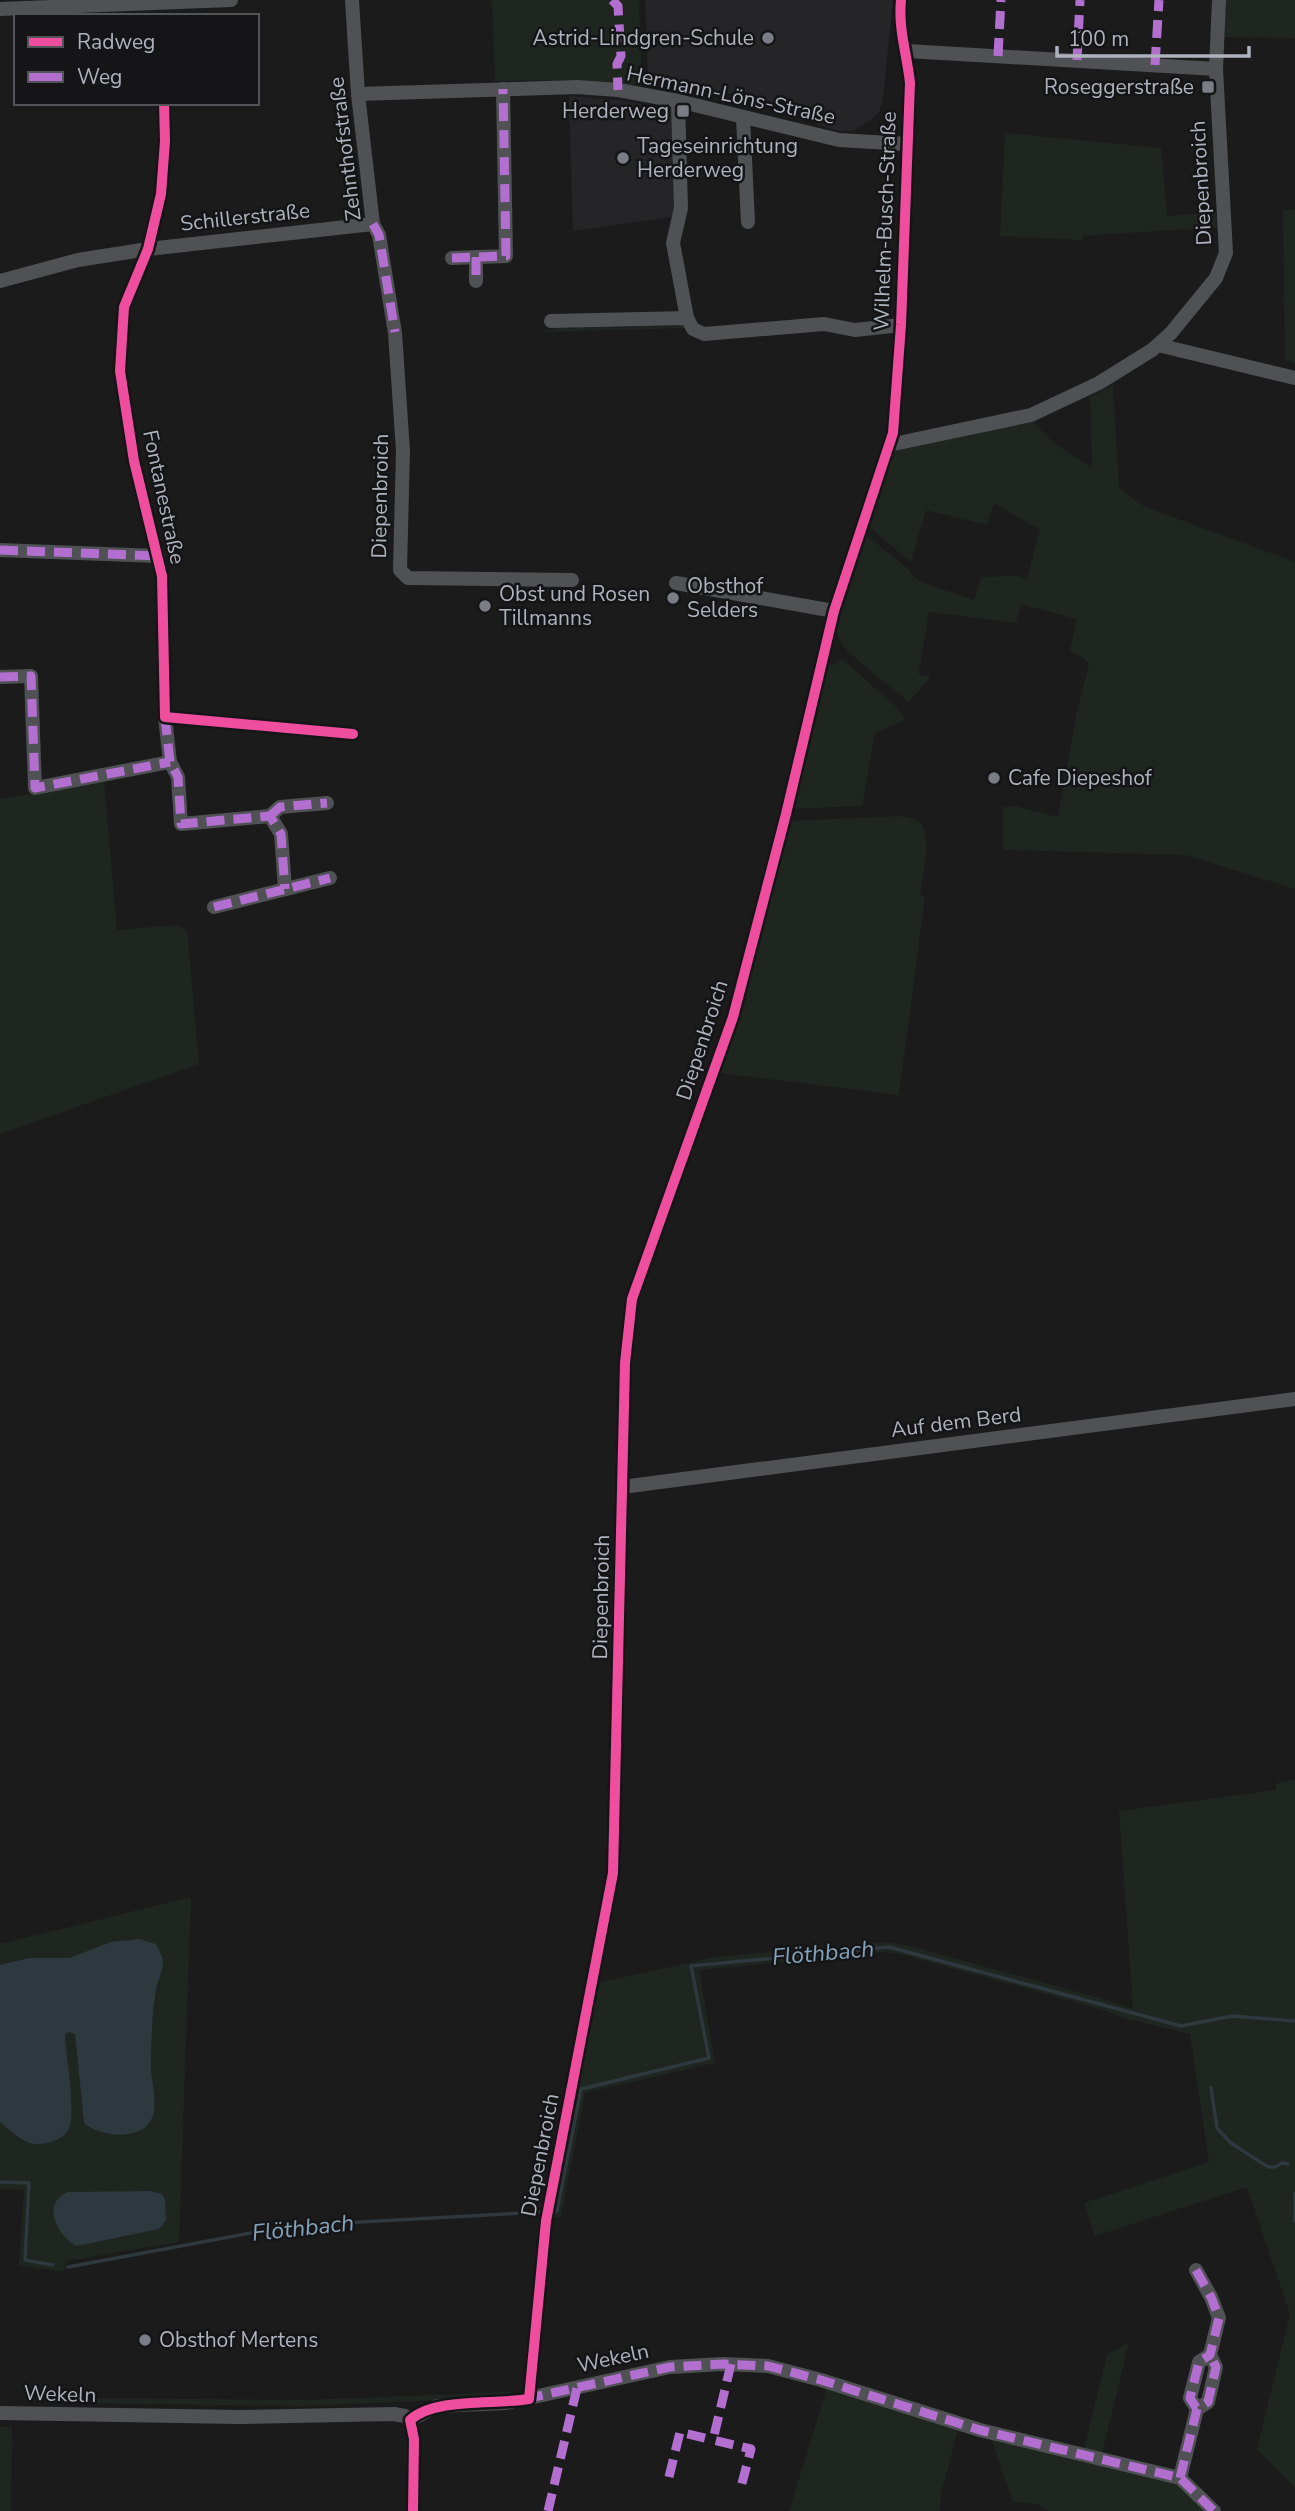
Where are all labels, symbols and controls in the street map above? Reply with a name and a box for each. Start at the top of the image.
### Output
legend [14,14,259,105]
scale bar [1057,14,1250,58]
place label: Astrid-Lindgren-Schule [533,24,754,52]
text: 100 m [1068,25,1129,53]
text: Radweg [77,28,155,56]
marker: Astrid-Lindgren-Schule [760,30,776,46]
street label: Hermann-Löns-Straße [624,59,838,131]
text: Weg [77,63,122,91]
place label: Roseggerstraße [1044,73,1194,101]
street label: Zehnthofstraße [322,75,368,223]
marker: Roseggerstraße [1200,79,1216,95]
place label: Herderweg [562,97,669,125]
marker: Herderweg [675,103,691,119]
street label: Wilhelm-Busch-Straße [867,111,903,331]
street label: Diepenbroich [1184,120,1218,246]
place label: Tageseinrichtung Herderweg [637,132,798,184]
marker: Tageseinrichtung Herderweg [615,150,631,166]
street label: Schillerstraße [179,196,311,238]
street label: Fontanestraße [136,427,192,567]
street label: Diepenbroich [365,433,395,559]
place label: Obsthof Selders [687,572,764,624]
place label: Obst und Rosen Tillmanns [499,580,650,632]
marker: Obsthof Selders [665,590,681,606]
marker: Obst und Rosen Tillmanns [477,598,493,614]
place label: Cafe Diepeshof [1008,764,1153,792]
marker: Cafe Diepeshof [986,770,1002,786]
street label: Diepenbroich [669,976,735,1104]
street label: Auf dem Berd [889,1400,1023,1444]
street label: Diepenbroich [586,1534,616,1660]
water label: Flöthbach [771,1933,875,1973]
street label: Diepenbroich [514,2091,566,2219]
water label: Flöthbach [250,2207,356,2249]
place label: Obsthof Mertens [159,2326,318,2354]
marker: Obsthof Mertens [137,2332,153,2348]
street label: Wekeln [575,2337,651,2379]
street label: Wekeln [23,2379,97,2409]

